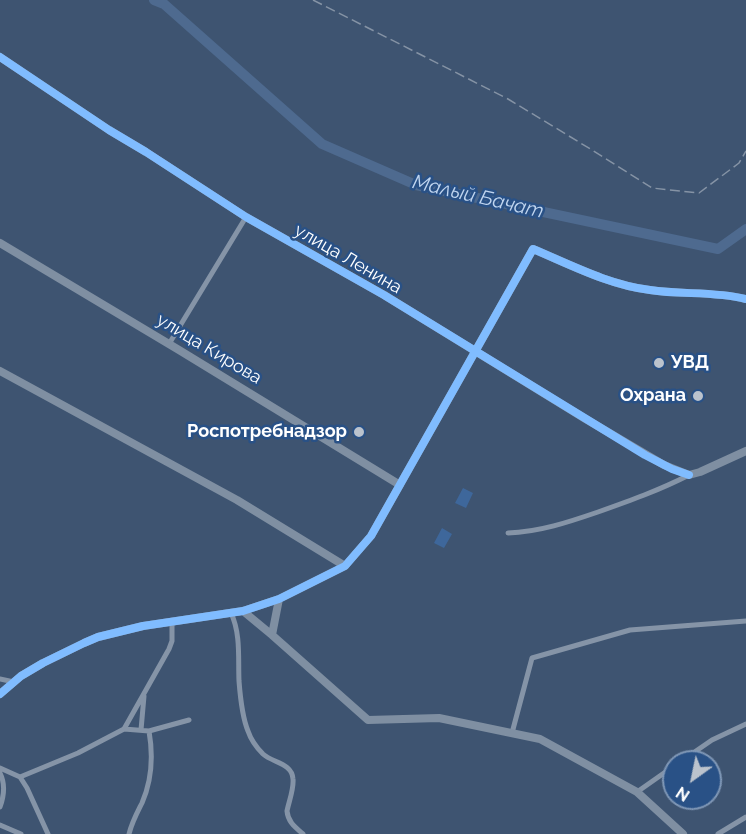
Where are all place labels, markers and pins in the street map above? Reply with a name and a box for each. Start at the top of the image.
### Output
place label: УВД [671,352,709,374]
marker: УВД [652,356,666,370]
place label: Охрана [620,385,686,407]
marker: Охрана [691,389,705,403]
place label: Роспотребнадзор [187,421,347,443]
marker: Роспотребнадзор [352,425,366,439]

